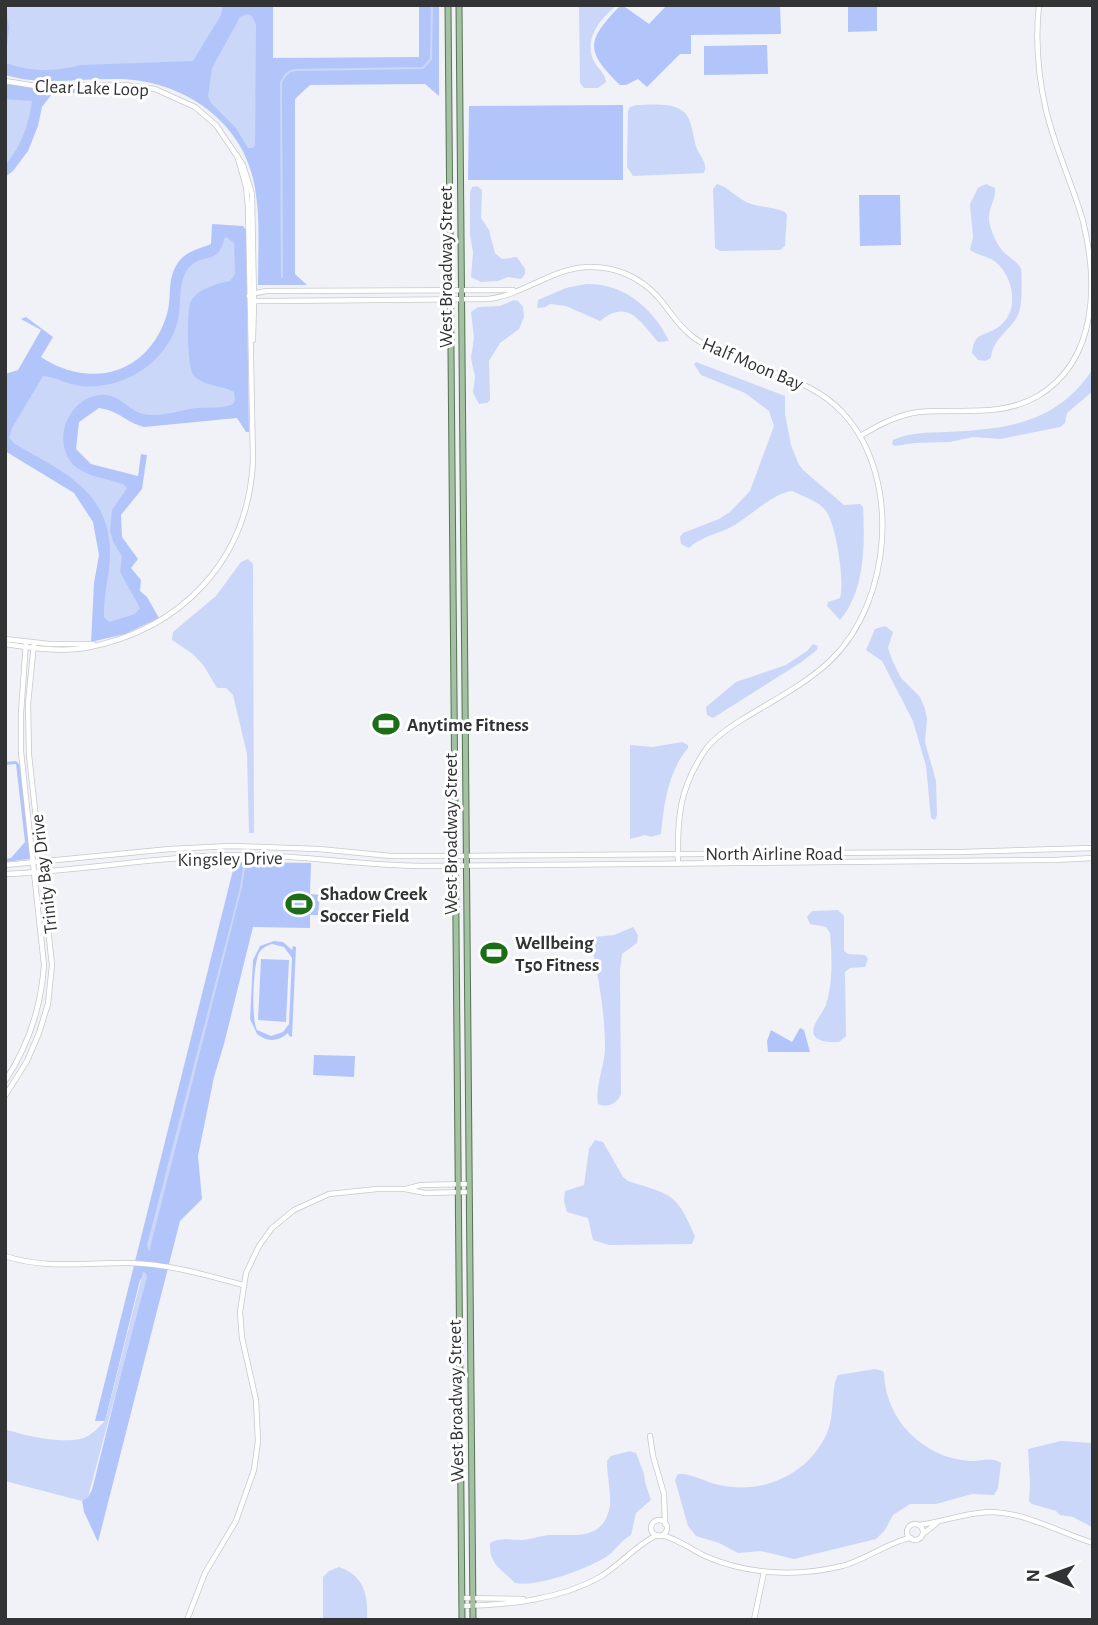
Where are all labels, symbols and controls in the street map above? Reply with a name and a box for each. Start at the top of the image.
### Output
street label: Clear Lake Loop [35,77,149,100]
street label: West Broadway Street [437,186,456,348]
street label: Half Moon Bay [699,335,806,394]
sports icon: Anytime Fitness [371,709,401,739]
place label: Anytime Fitness [407,716,529,735]
street label: West Broadway Street [442,753,461,915]
street label: Trinity Bay Drive [28,813,61,935]
street label: North Airline Road [705,845,843,864]
street label: Kingsley Drive [177,849,283,870]
place label: Shadow Creek Soccer Field [320,885,428,926]
sports icon: Shadow Creek Soccer Field [284,889,314,919]
place label: Wellbeing T50 Fitness [515,934,599,975]
sports icon: Wellbeing T50 Fitness [479,938,509,968]
street label: West Broadway Street [446,1320,467,1482]
north arrow [1014,1541,1084,1611]
text: N [1024,1569,1043,1583]

